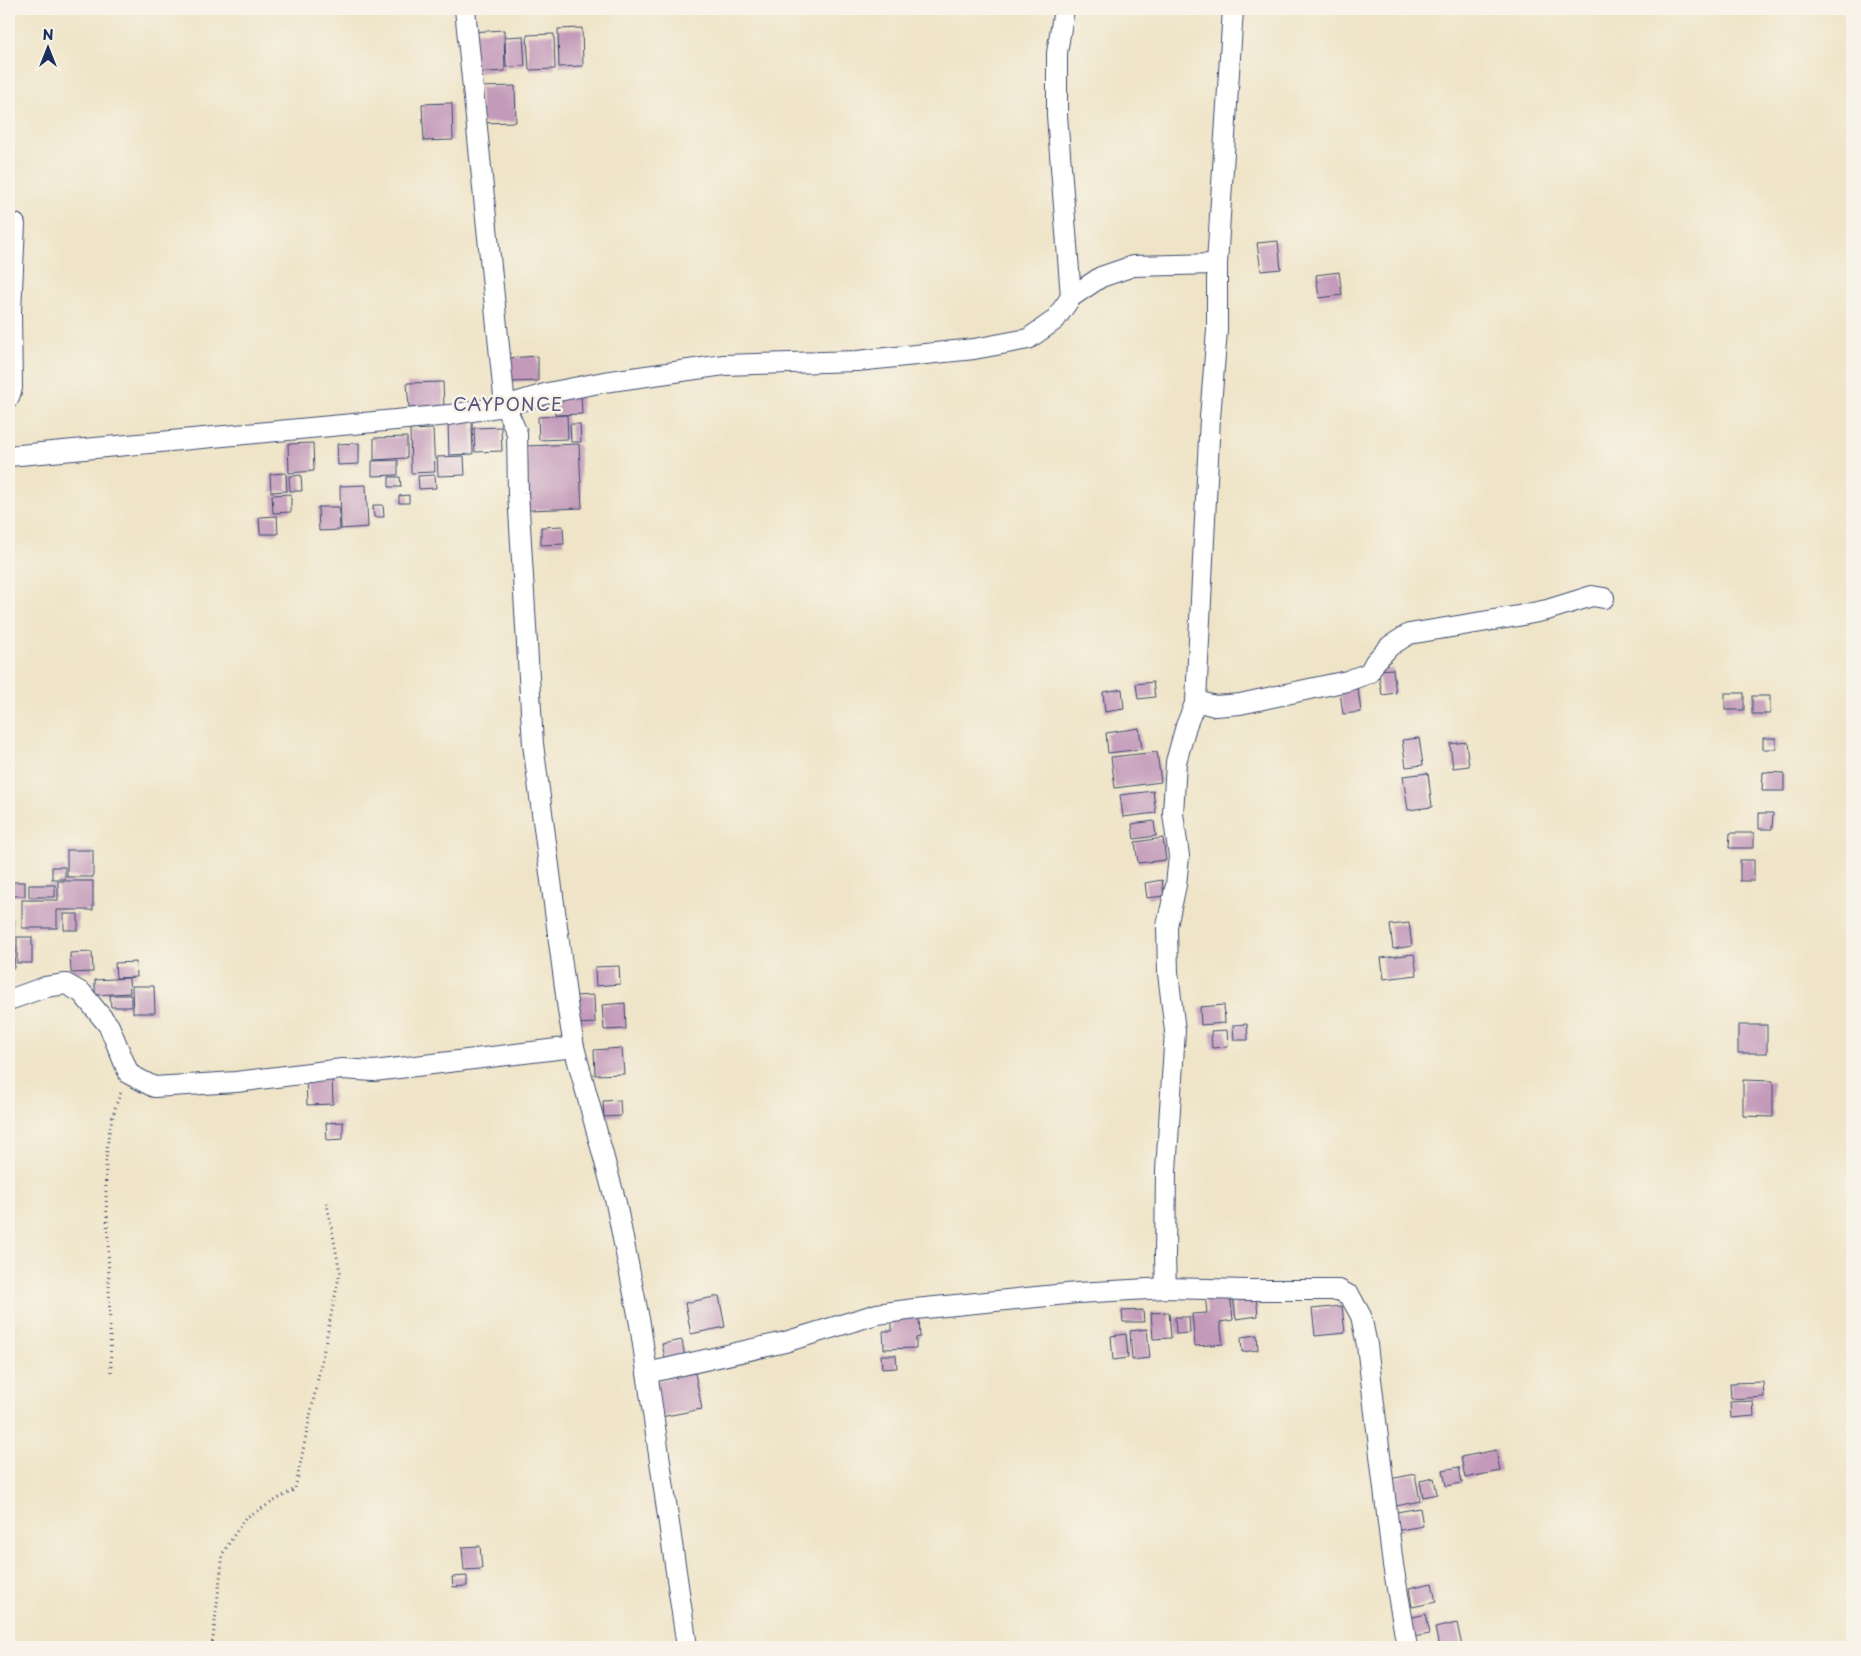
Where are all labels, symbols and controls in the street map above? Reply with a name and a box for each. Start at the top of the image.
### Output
north arrow [22,22,72,72]
text: N [42,24,54,45]
district label: CAYPONCE [453,390,563,417]

